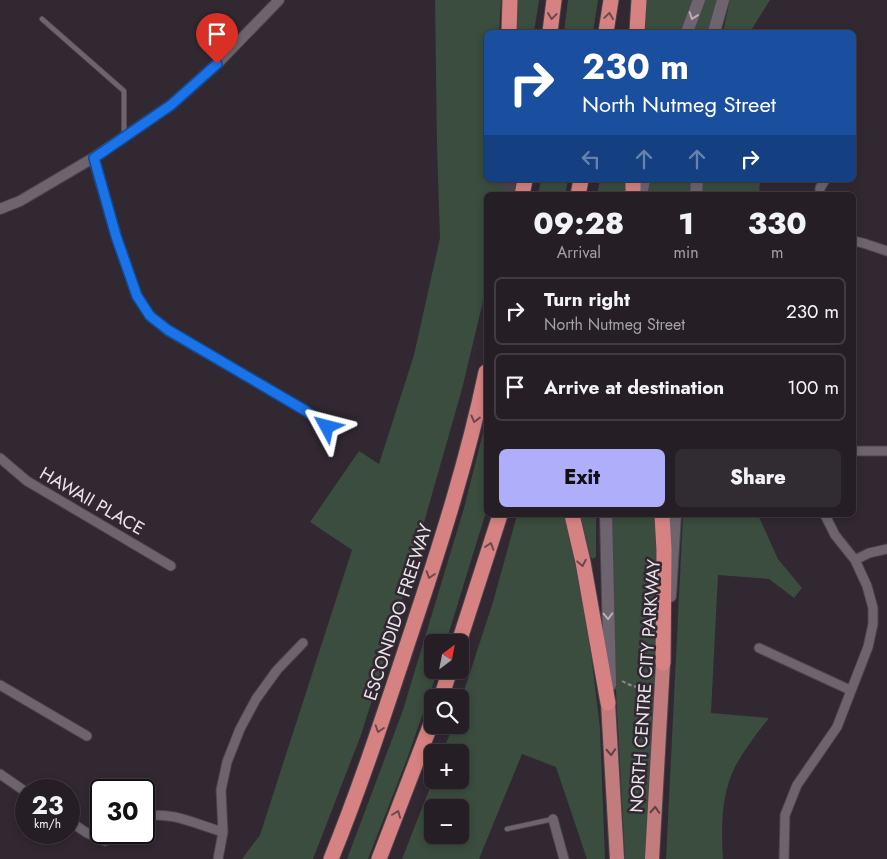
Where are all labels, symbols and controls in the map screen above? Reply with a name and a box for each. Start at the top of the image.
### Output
one-way arrow [689,11,699,20]
one-way arrow [603,12,614,20]
pin [196,13,238,64]
one-way arrow [547,13,558,21]
icon: arrive [203,20,231,48]
text: 230 m [582,42,689,92]
icon: right [499,50,564,115]
text: North Nutmeg Street [582,88,776,120]
icon: left [577,145,605,173]
icon: ahead [630,145,658,173]
icon: ahead [683,145,711,173]
icon: right [736,145,764,173]
text: 09:28 [533,202,624,245]
text: 1 [678,202,694,245]
text: 330 [748,202,807,245]
text: Arrival [557,241,601,264]
text: min [674,241,699,264]
text: m [771,241,784,264]
text: Turn right [544,286,630,313]
icon: right [501,297,529,325]
text: 230 m [786,298,839,325]
text: North Nutmeg Street [544,313,685,336]
icon: arrive [501,373,529,401]
text: Arrive at destination [544,374,724,401]
text: 100 m [787,374,839,401]
position arrow [300,400,352,452]
one-way arrow [470,414,481,423]
button: Exit [499,449,665,507]
button: Share [675,449,841,507]
street label: HAWAII PLACE [35,460,149,542]
street label: ESCONDIDO FREEWAY [357,519,439,704]
one-way arrow [485,542,495,551]
one-way arrow [577,558,587,567]
street label: NORTH CENTRE CITY PARKWAY [623,558,667,814]
one-way arrow [426,570,436,579]
one-way arrow [603,612,613,620]
north arrow [424,634,469,679]
map controls [424,634,469,844]
button: search [424,689,469,734]
one-way arrow [375,725,385,733]
button: + [424,744,469,789]
one-way arrow [605,748,616,756]
speed limit sign: 30 [90,779,155,844]
text: 23 [32,787,63,823]
button: − [424,799,469,844]
one-way arrow [650,806,660,814]
one-way arrow [391,810,401,819]
text: km/h [34,815,61,833]

